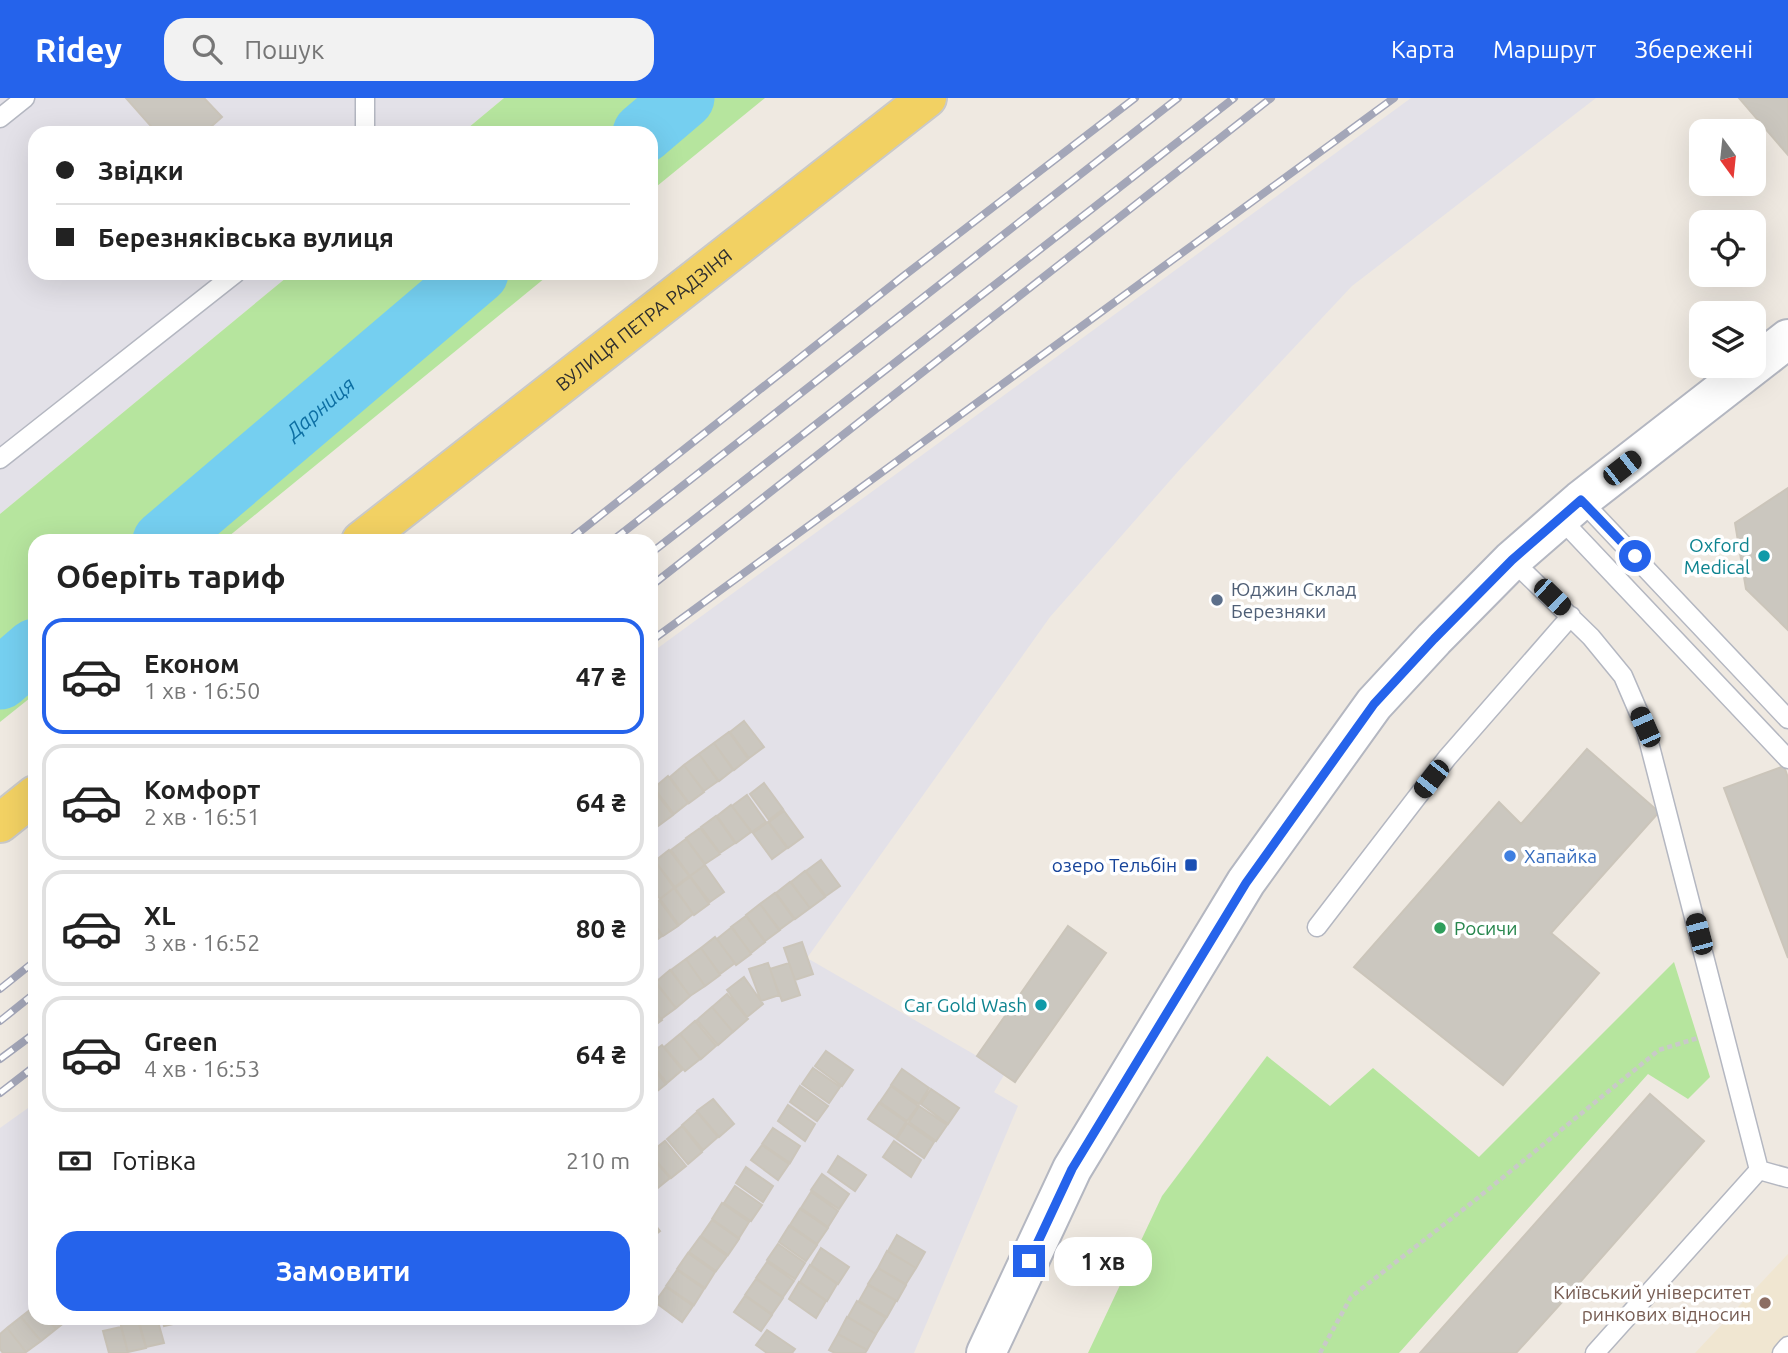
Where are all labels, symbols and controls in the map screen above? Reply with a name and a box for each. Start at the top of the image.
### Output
search box [164,18,654,81]
icon: search [188,30,226,68]
text: Ridey [35,31,122,68]
text: Пошук [244,35,324,64]
text: Карта [1391,36,1455,63]
text: Маршрут [1493,36,1596,63]
text: Збережені [1634,36,1753,63]
north arrow [1689,119,1766,196]
map controls [1689,119,1766,378]
text: Звідки [98,156,184,185]
button: locate [1689,210,1766,287]
text: Березняківська вулиця [98,223,394,252]
street label: ВУЛИЦЯ ПЕТРА РАДЗІНЯ [551,244,736,395]
button: layers [1689,301,1766,378]
water label: Дарниця [279,372,359,445]
car [1599,447,1646,489]
place label: Oxford Medical [1684,534,1750,578]
route start [1619,540,1651,572]
marker: Oxford Medical [1756,548,1772,564]
text: Оберіть тариф [56,558,286,594]
car [1530,575,1575,619]
place label: Юджин Склад Березняки [1231,578,1356,622]
marker: Юджин Склад Березняки [1209,592,1225,608]
icon: car [60,645,123,708]
text: Економ [144,649,240,678]
text: 47 ₴ [576,662,626,691]
text: 1 хв · 16:50 [144,678,260,703]
car [1627,704,1664,750]
car [1410,756,1453,802]
icon: car [60,771,123,834]
text: Комфорт [144,775,260,804]
text: 64 ₴ [576,788,626,817]
text: 2 хв · 16:51 [144,804,260,829]
place label: Хапайка [1524,845,1597,867]
marker: Хапайка [1502,848,1518,864]
place label: озеро Тельбін [1052,854,1177,876]
marker: озеро Тельбін [1183,857,1199,873]
icon: car [60,897,123,960]
text: XL [144,901,175,930]
car [1684,911,1715,957]
text: 80 ₴ [576,914,626,943]
place label: Росичи [1454,917,1518,939]
marker: Росичи [1432,920,1448,936]
text: 3 хв · 16:52 [144,930,260,955]
place label: Car Gold Wash [904,994,1027,1016]
marker: Car Gold Wash [1033,997,1049,1013]
icon: car [60,1023,123,1086]
text: Green [144,1027,218,1056]
text: 64 ₴ [576,1040,626,1069]
text: 4 хв · 16:53 [144,1056,260,1081]
icon: cash [56,1142,94,1180]
text: Готівка [112,1146,196,1175]
text: 210 m [566,1148,630,1173]
button: Замовити [56,1231,630,1311]
callout: 1 хв [1054,1236,1152,1286]
route end [1013,1245,1045,1277]
text: 1 хв [1081,1249,1125,1274]
place label: Київський університет ринкових відносин [1553,1281,1752,1325]
marker: Київський університет ринкових відносин [1757,1295,1773,1311]

